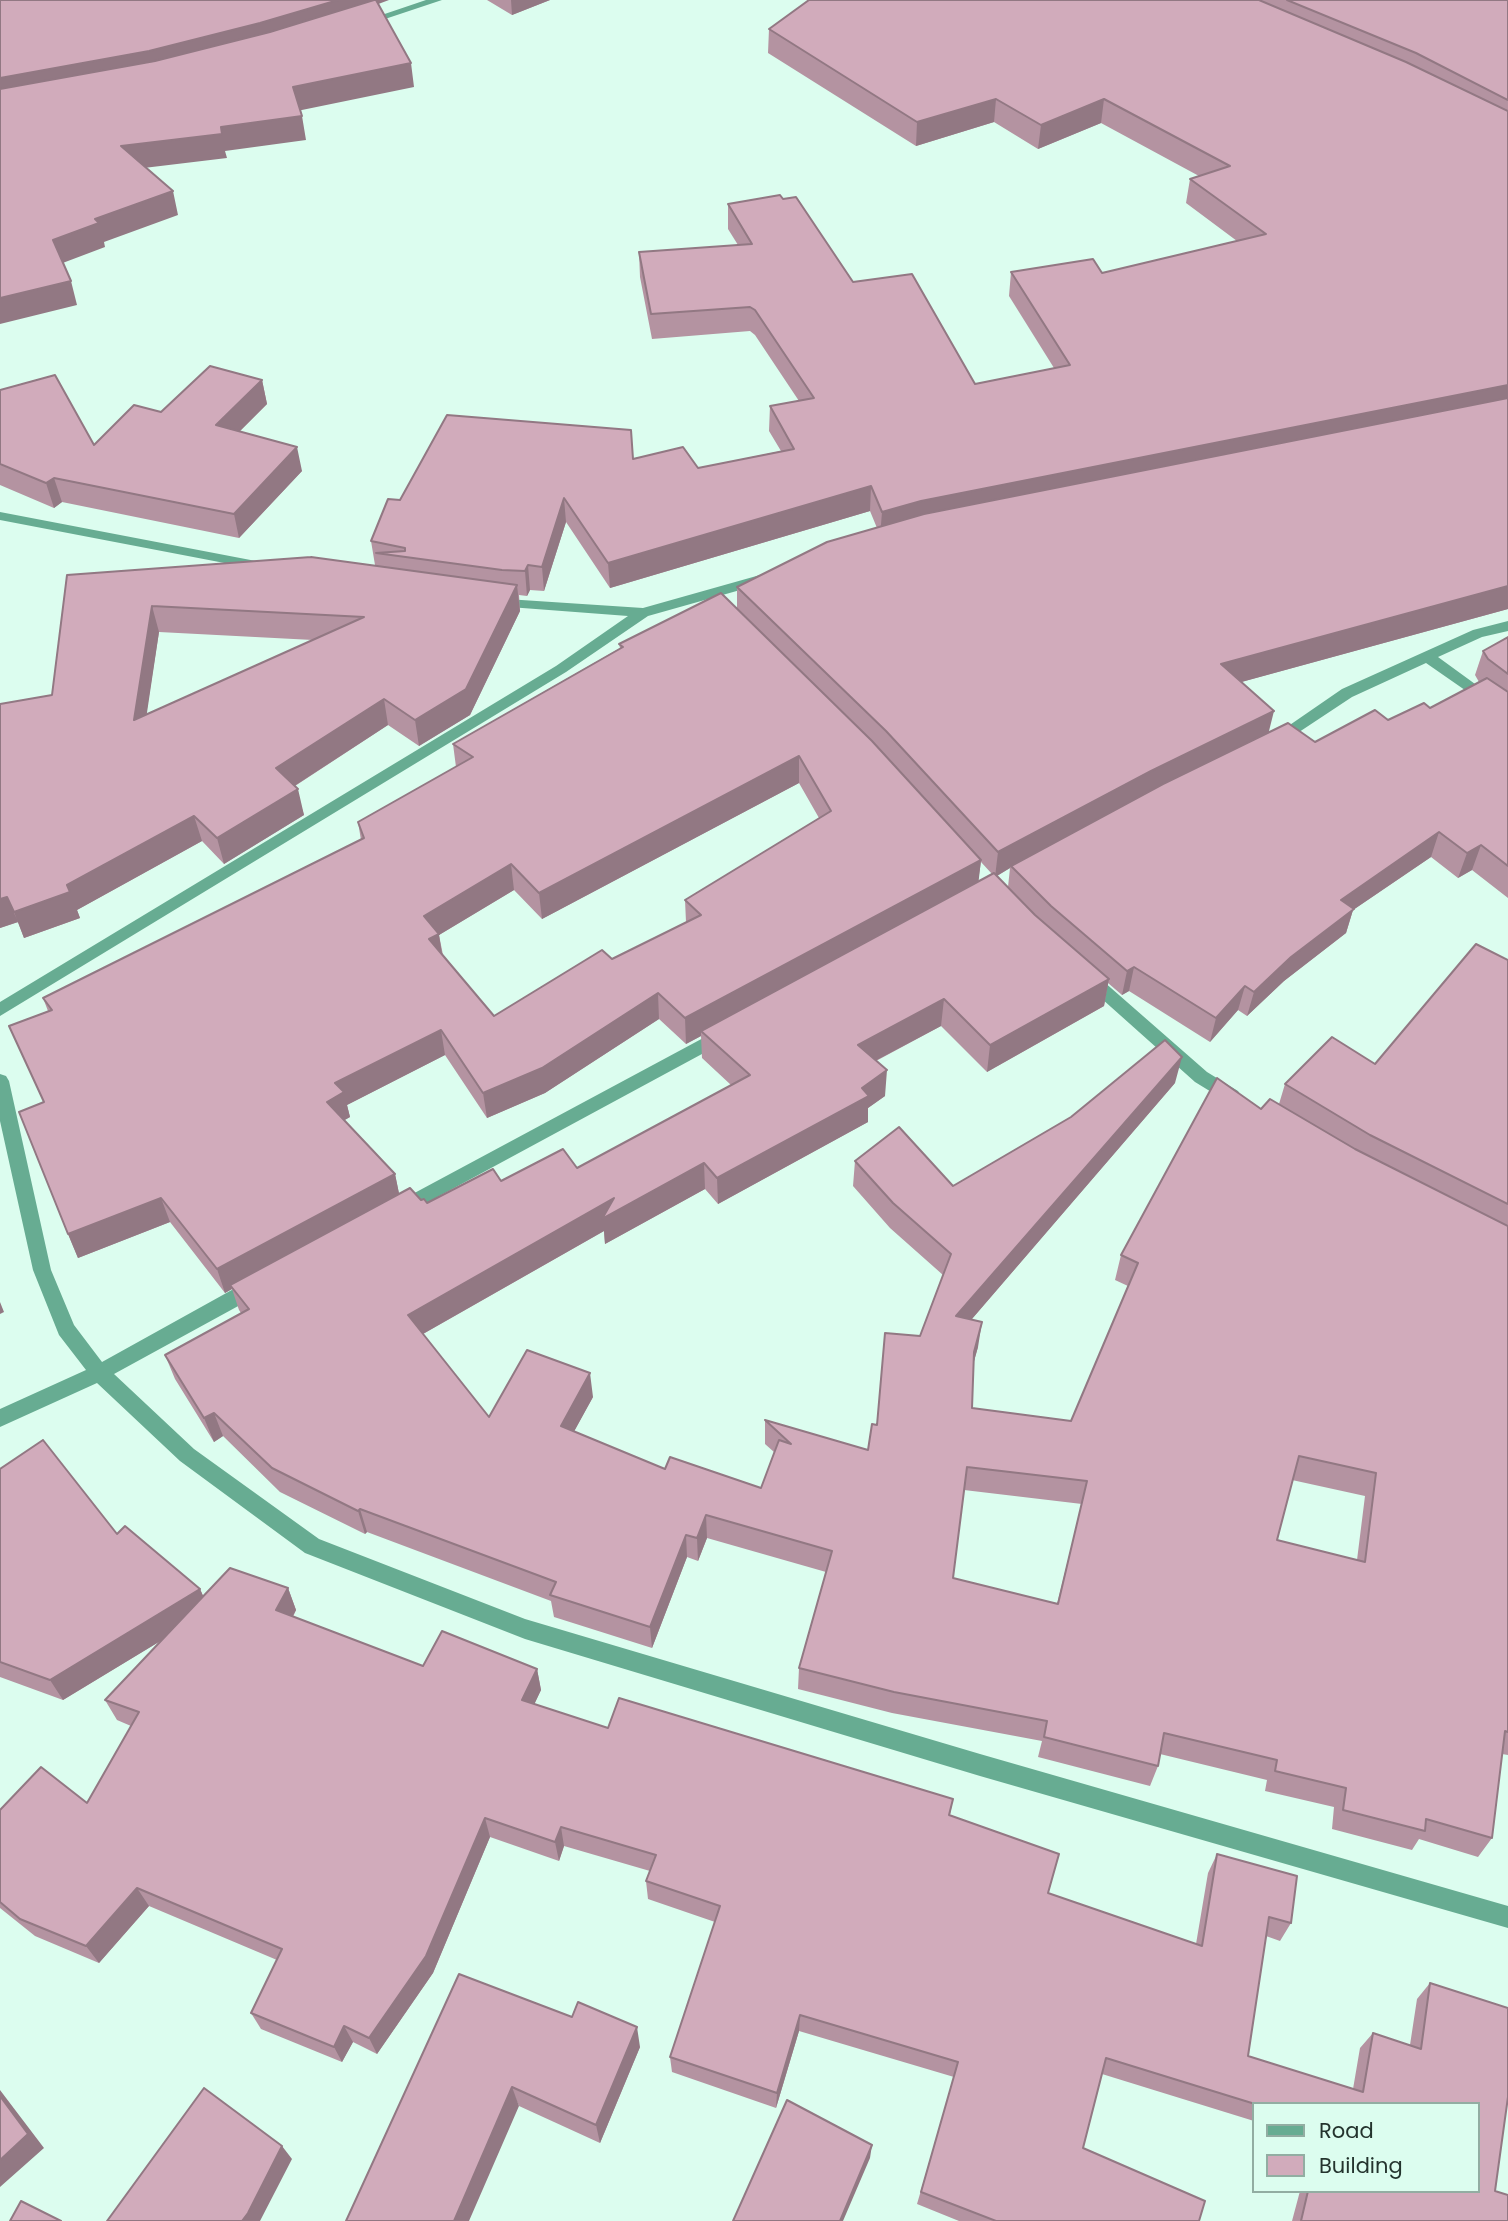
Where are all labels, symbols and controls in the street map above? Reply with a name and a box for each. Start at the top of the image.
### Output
legend [1252,2102,1480,2193]
text: Road [1319,2116,1374,2145]
text: Building [1319,2151,1403,2180]

